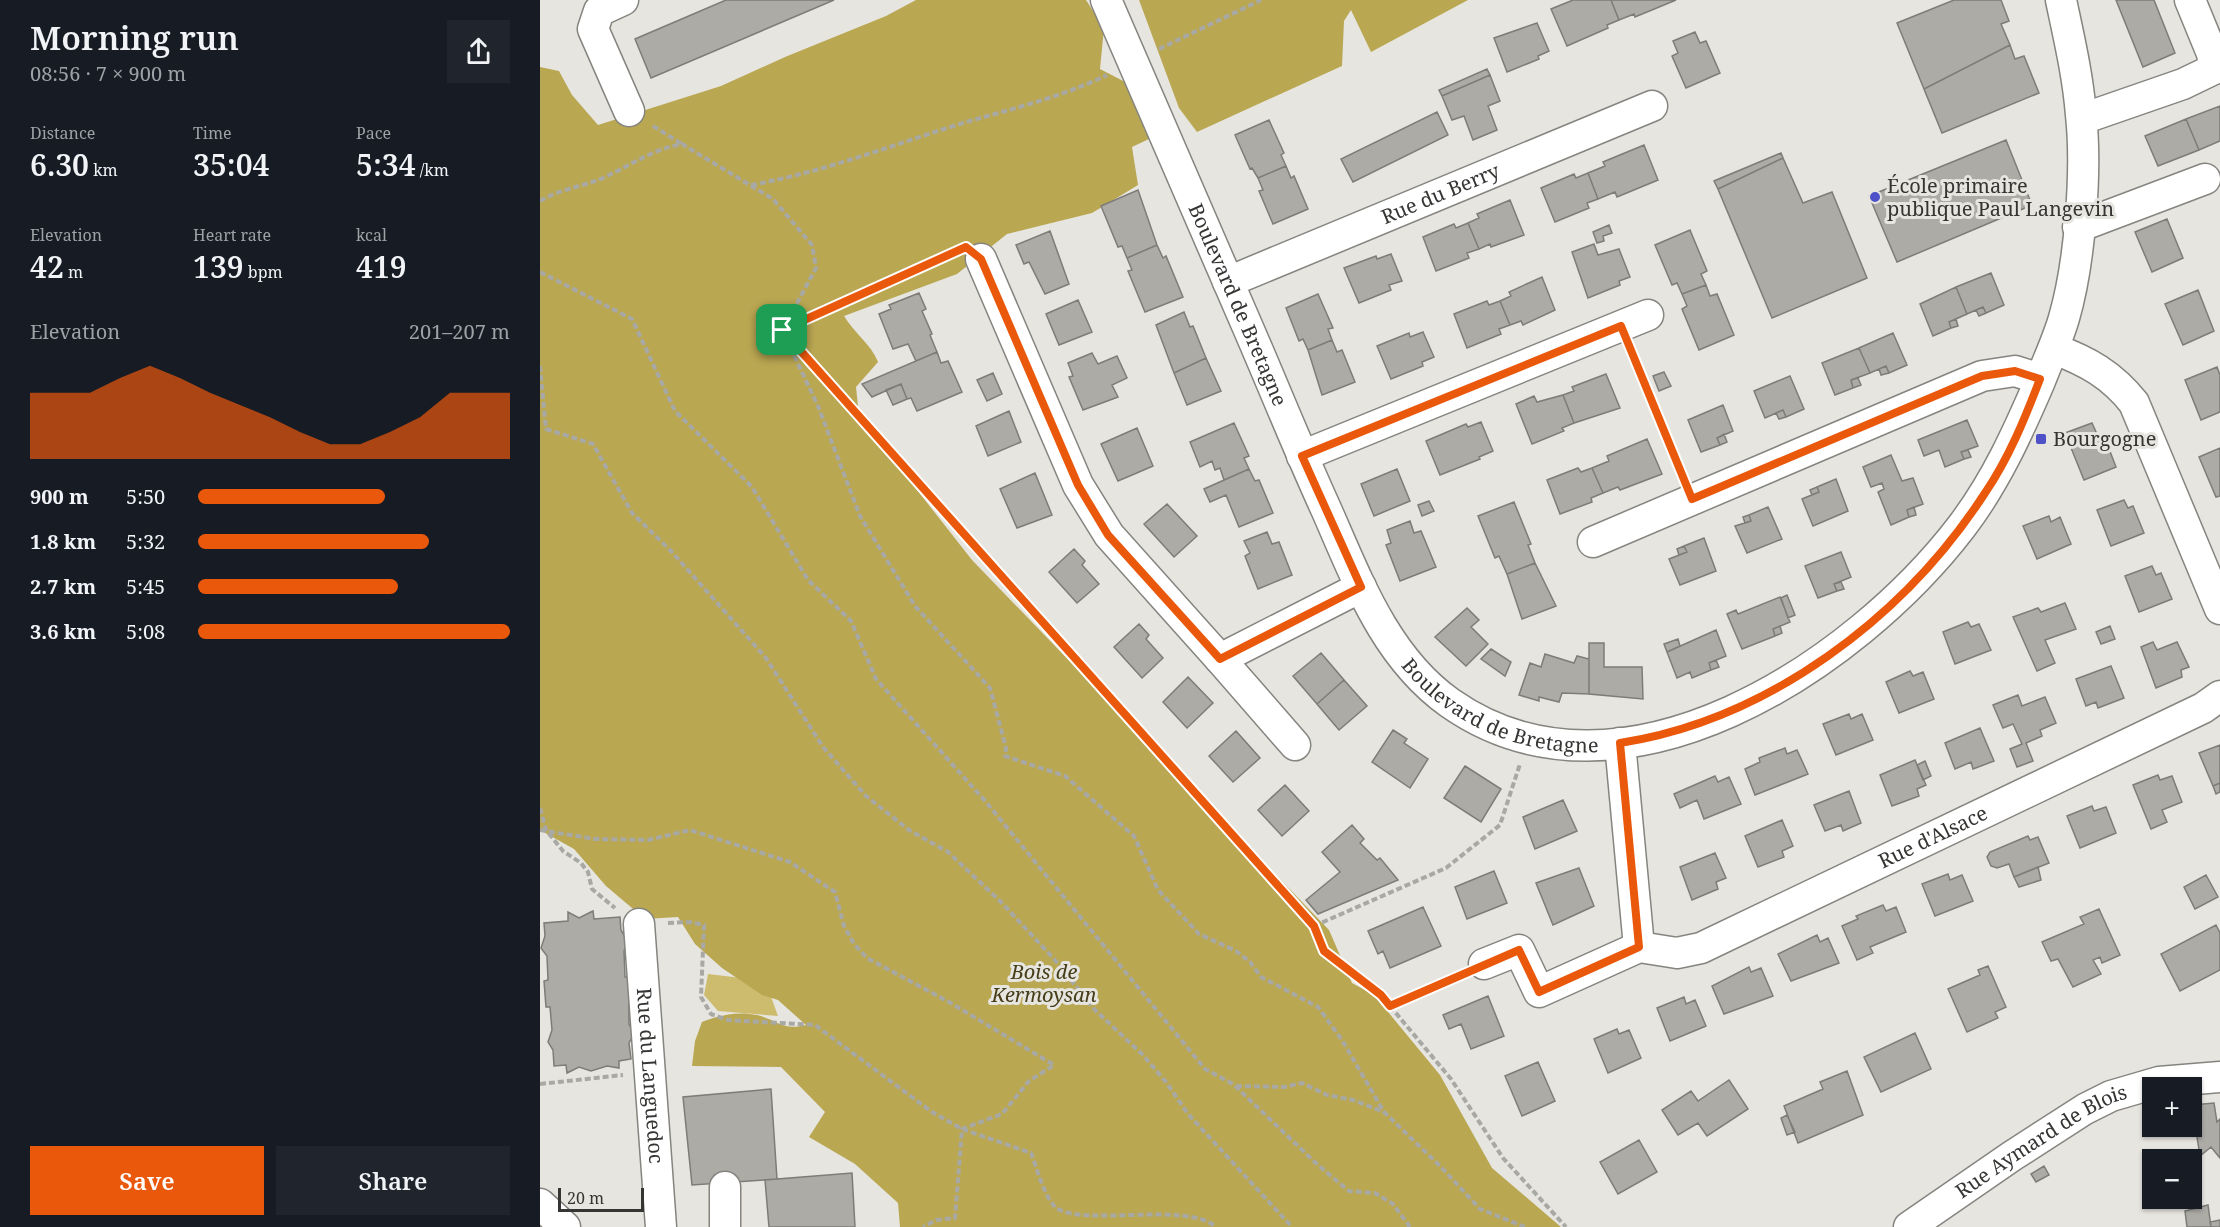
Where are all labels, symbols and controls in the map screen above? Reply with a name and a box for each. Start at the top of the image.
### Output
text: Morning run [30,15,239,60]
button: share [447,20,510,83]
text: 08:56 · 7 × 900 m [30,60,186,87]
text: Distance [30,122,95,144]
text: Time [193,122,232,144]
text: Pace [356,122,391,144]
text: 6.30 [30,144,89,185]
text: 35:04 [193,144,269,185]
text: 5:34 [356,144,416,185]
street label: Rue du Berry [1377,157,1504,230]
text: km [89,159,118,181]
text: /km [416,159,449,181]
place label: École primaire publique Paul Langevin [1887,172,2114,222]
marker: École primaire publique Paul Langevin [1868,190,1882,204]
street label: Boulevard de Bretagne [1182,199,1294,410]
text: Elevation [30,224,102,246]
text: Heart rate [193,224,271,246]
text: kcal [356,224,387,246]
text: 42 [30,246,64,287]
text: 139 [193,246,244,287]
text: 419 [356,246,407,287]
text: m [64,261,83,283]
text: bpm [244,261,283,283]
pin [756,304,807,355]
icon: arrive [765,313,798,346]
text: Elevation [30,318,120,345]
text: 201–207 m [409,318,510,345]
place label: Bourgogne [2053,425,2156,452]
marker: Bourgogne [2034,432,2048,446]
text: 900 m [30,483,89,510]
text: 5:50 [126,483,165,510]
text: 1.8 km [30,528,96,555]
text: 5:32 [126,528,165,555]
text: 2.7 km [30,573,96,600]
text: 5:45 [126,573,165,600]
text: 3.6 km [30,618,96,645]
text: 5:08 [126,618,165,645]
street label: Boulevard de Bretagne [1396,652,1599,759]
street label: Rue d'Alsace [1874,799,1992,874]
park label: Bois de Kermoysan [990,958,1097,1008]
street label: Rue du Languedoc [631,987,670,1165]
map controls [2142,1077,2202,1209]
button: + [2142,1077,2202,1137]
street label: Rue Aymard de Blois [1950,1078,2130,1204]
button: Save [30,1146,264,1215]
button: Share [276,1146,510,1215]
button: − [2142,1149,2202,1209]
scale bar [558,1185,644,1212]
text: 20 m [567,1187,604,1209]

